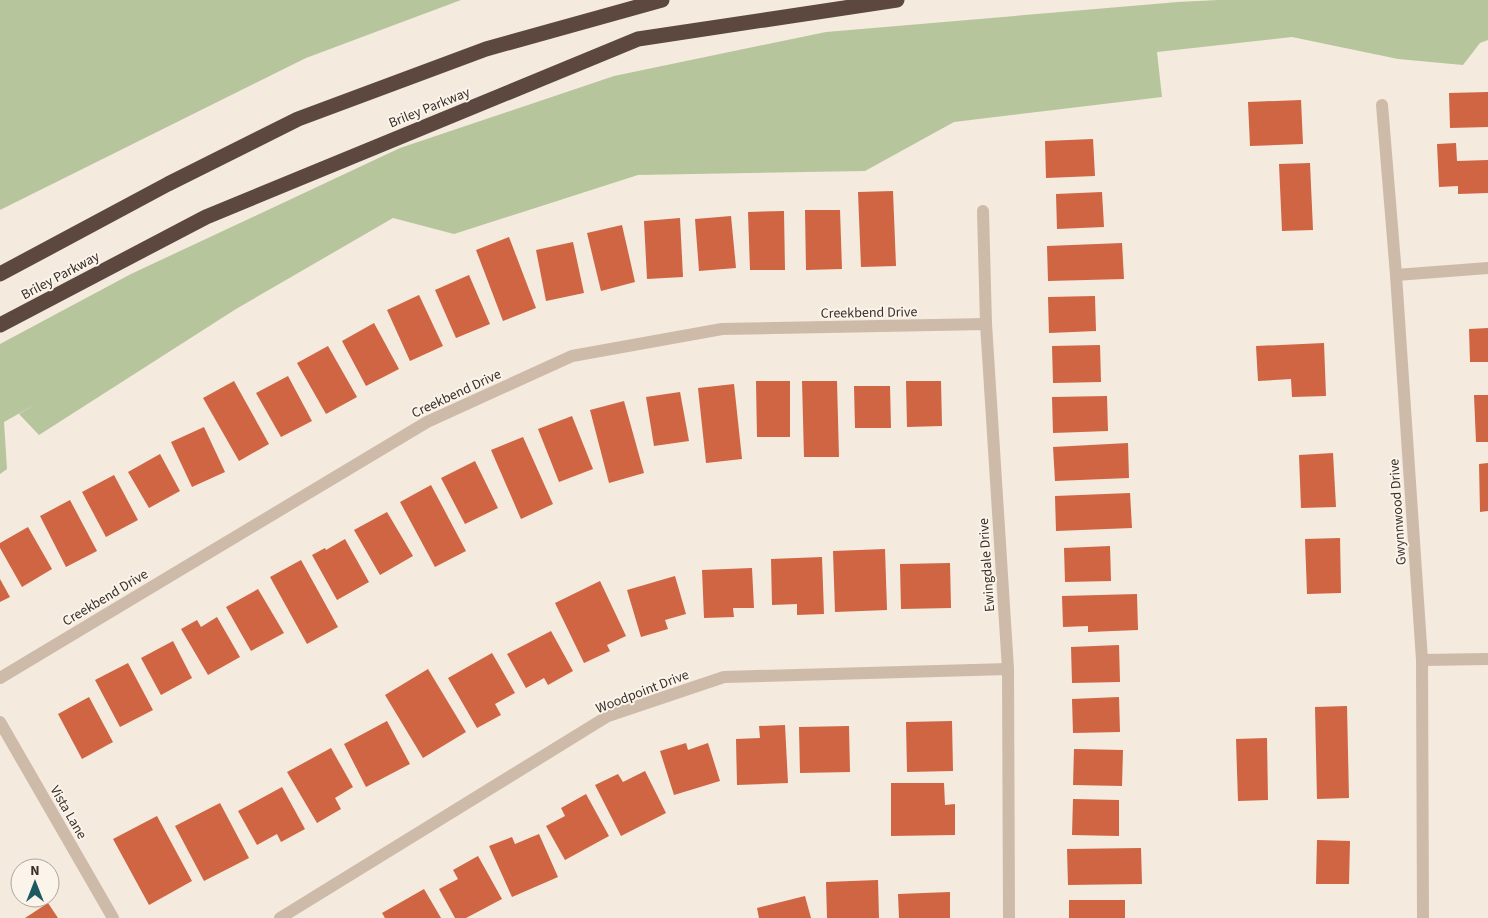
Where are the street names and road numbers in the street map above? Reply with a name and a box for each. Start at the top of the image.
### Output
street label: Briley Parkway [386,82,473,133]
street label: Briley Parkway [18,247,104,305]
street label: Creekbend Drive [820,302,918,324]
street label: Creekbend Drive [408,364,505,423]
street label: Gwynnwood Drive [1384,458,1412,566]
street label: Ewingdale Drive [974,517,1000,612]
street label: Creekbend Drive [59,564,152,631]
street label: Woodpoint Drive [593,665,692,719]
street label: Vista Lane [45,782,92,843]

